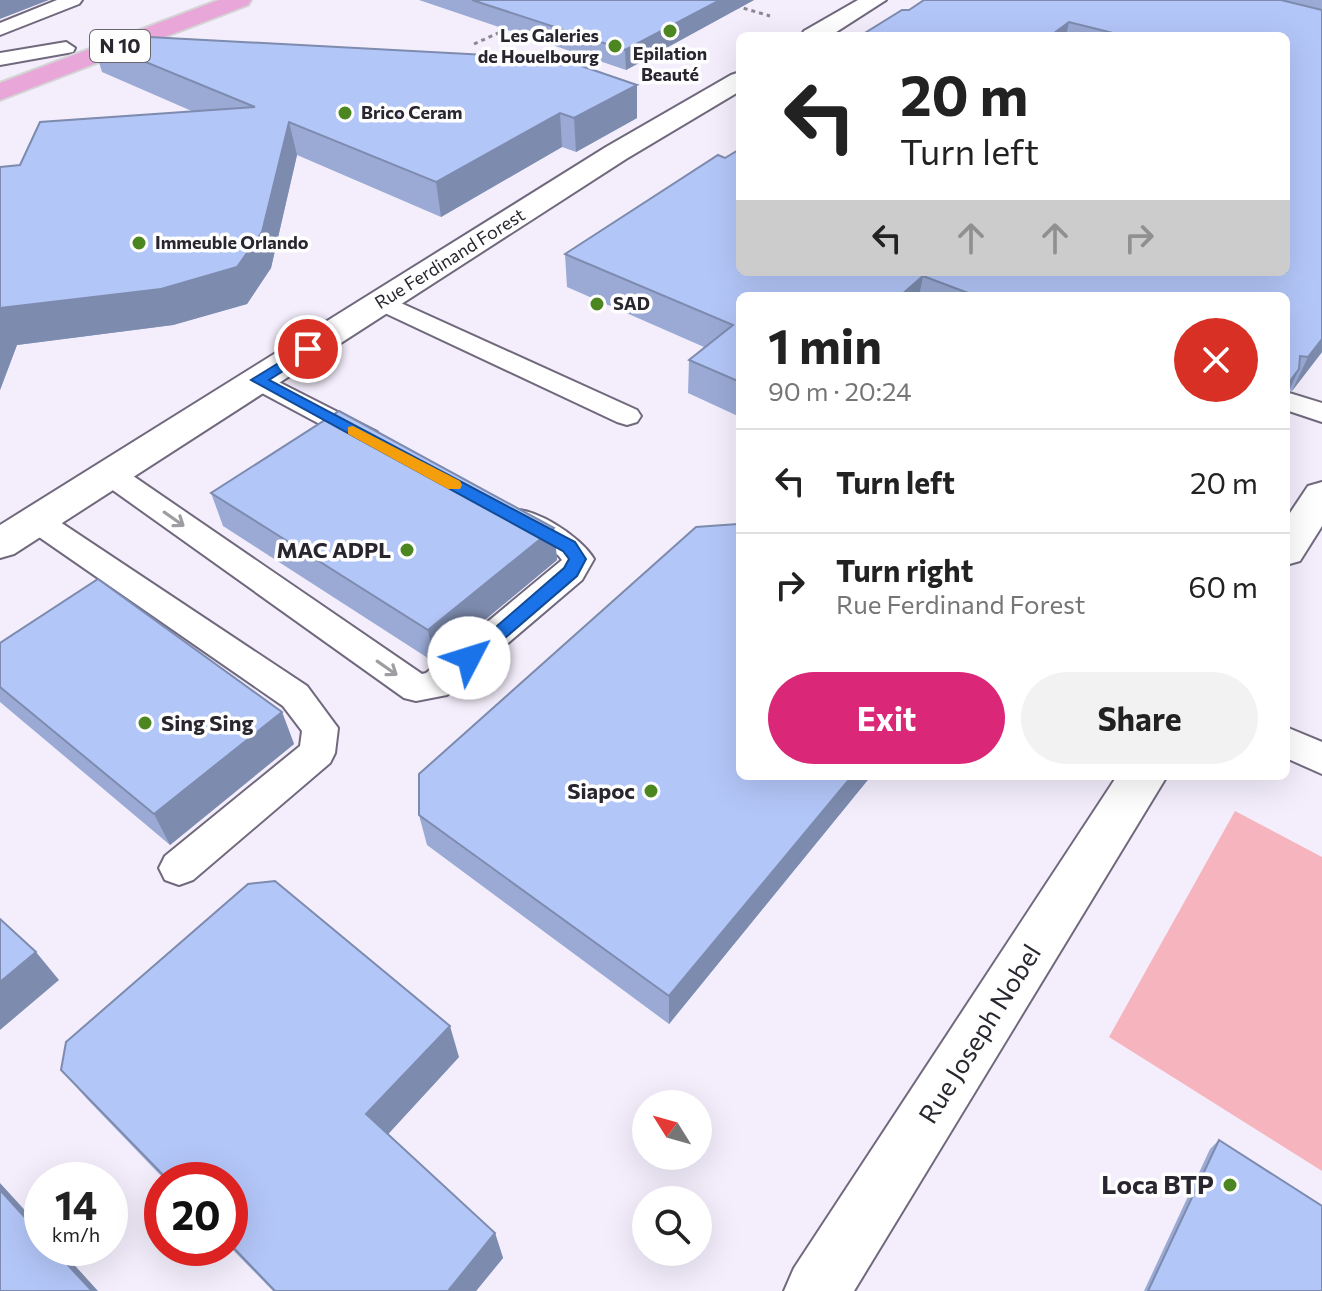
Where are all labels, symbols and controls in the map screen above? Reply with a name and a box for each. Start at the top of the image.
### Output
marker: Epilation Beauté [661,22,679,40]
place label: Les Galeries de Houelbourg [478,24,599,67]
road number: N 10 [90,30,150,62]
marker: Les Galeries de Houelbourg [606,37,624,55]
place label: Epilation Beauté [633,42,707,85]
text: 20 m [900,59,1028,128]
icon: left [768,64,872,168]
place label: Brico Ceram [361,101,463,123]
marker: Brico Ceram [336,104,354,122]
text: Turn left [900,128,1039,172]
street label: Rue Ferdinand Forest [370,203,529,313]
icon: left [865,216,909,260]
icon: ahead [949,216,993,260]
icon: ahead [1033,216,1077,260]
icon: right [1117,216,1161,260]
place label: Immeuble Orlando [155,231,309,253]
marker: Immeuble Orlando [130,234,148,252]
place label: SAD [613,292,650,314]
marker: SAD [588,295,606,313]
pin [274,315,342,383]
text: 1 min [768,315,882,374]
button: close [1174,318,1258,402]
icon: arrive [286,327,330,371]
text: 90 m · 20:24 [768,375,912,406]
icon: left [768,459,812,503]
text: Turn left [836,463,955,500]
text: 20 m [1190,463,1258,500]
one-way arrow [163,510,184,527]
place label: MAC ADPL [276,536,391,563]
marker: MAC ADPL [398,541,416,559]
text: Turn right [836,551,973,588]
icon: right [768,563,812,607]
text: 60 m [1188,567,1258,604]
text: Rue Ferdinand Forest [836,588,1086,619]
position arrow [427,616,511,700]
one-way arrow [376,659,397,676]
button: Exit [768,672,1005,764]
button: Share [1021,672,1258,764]
place label: Sing Sing [161,709,254,736]
marker: Sing Sing [136,714,154,732]
place label: Siapoc [567,777,635,804]
marker: Siapoc [642,782,660,800]
street label: Rue Joseph Nobel [911,938,1046,1128]
north arrow [632,1090,712,1170]
map controls [632,1090,712,1266]
speed limit sign: 20 [144,1162,248,1266]
place label: Loca BTP [1101,1168,1214,1199]
marker: Loca BTP [1221,1176,1239,1194]
text: 14 [55,1179,97,1228]
button: search [632,1186,712,1266]
text: km/h [52,1222,100,1246]

